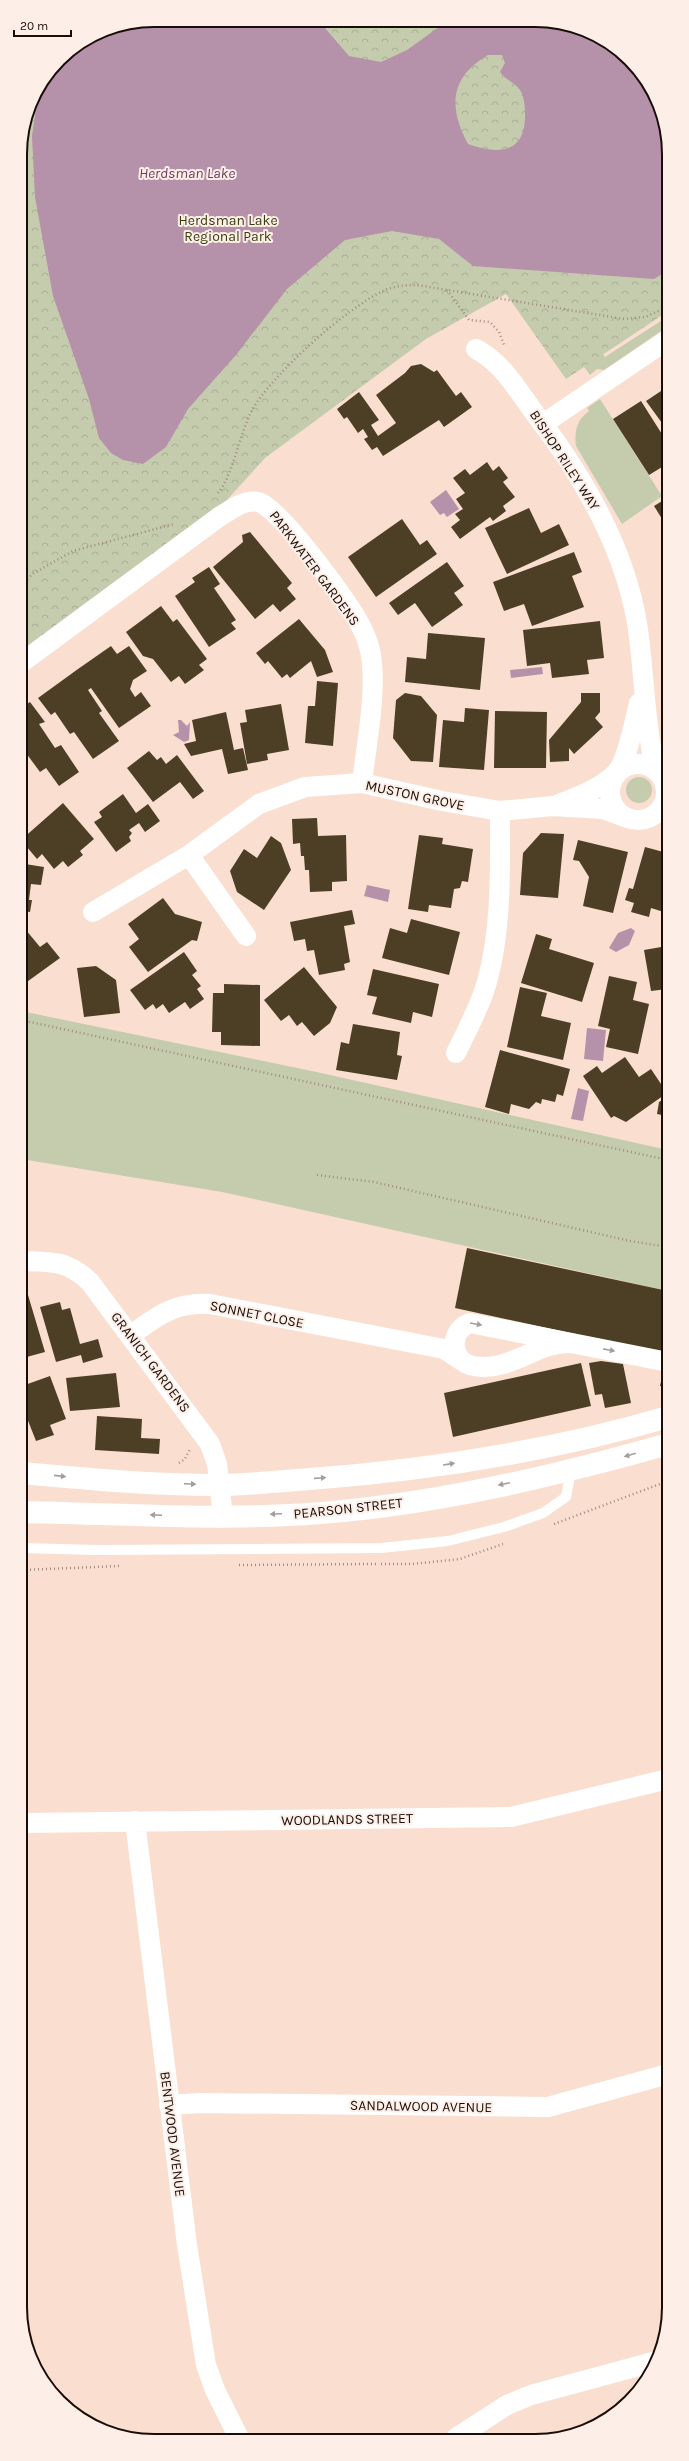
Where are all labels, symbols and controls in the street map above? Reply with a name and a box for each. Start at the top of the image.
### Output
scale bar [14,12,71,38]
text: 20 m [20,19,48,33]
water label: Herdsman Lake [139,164,235,182]
park label: Herdsman Lake Regional Park [178,212,278,245]
street label: BISHOP RILEY WAY [526,407,603,514]
street label: PARKWATER GARDENS [266,508,363,629]
street label: MUSTON GROVE [364,777,466,814]
street label: SONNET CLOSE [208,1297,305,1332]
street label: GRANICH GARDENS [107,1309,194,1416]
one-way arrow [470,1321,482,1327]
one-way arrow [603,1348,615,1354]
one-way arrow [624,1452,636,1458]
one-way arrow [443,1461,455,1467]
one-way arrow [54,1473,66,1480]
one-way arrow [314,1474,326,1481]
one-way arrow [184,1481,197,1487]
one-way arrow [498,1482,510,1488]
street label: PEARSON STREET [293,1494,403,1523]
one-way arrow [270,1511,283,1518]
one-way arrow [149,1512,162,1518]
street label: WOODLANDS STREET [281,1810,413,1829]
street label: BENTWOOD AVENUE [156,2070,189,2198]
street label: SANDALWOOD AVENUE [350,2097,492,2116]

